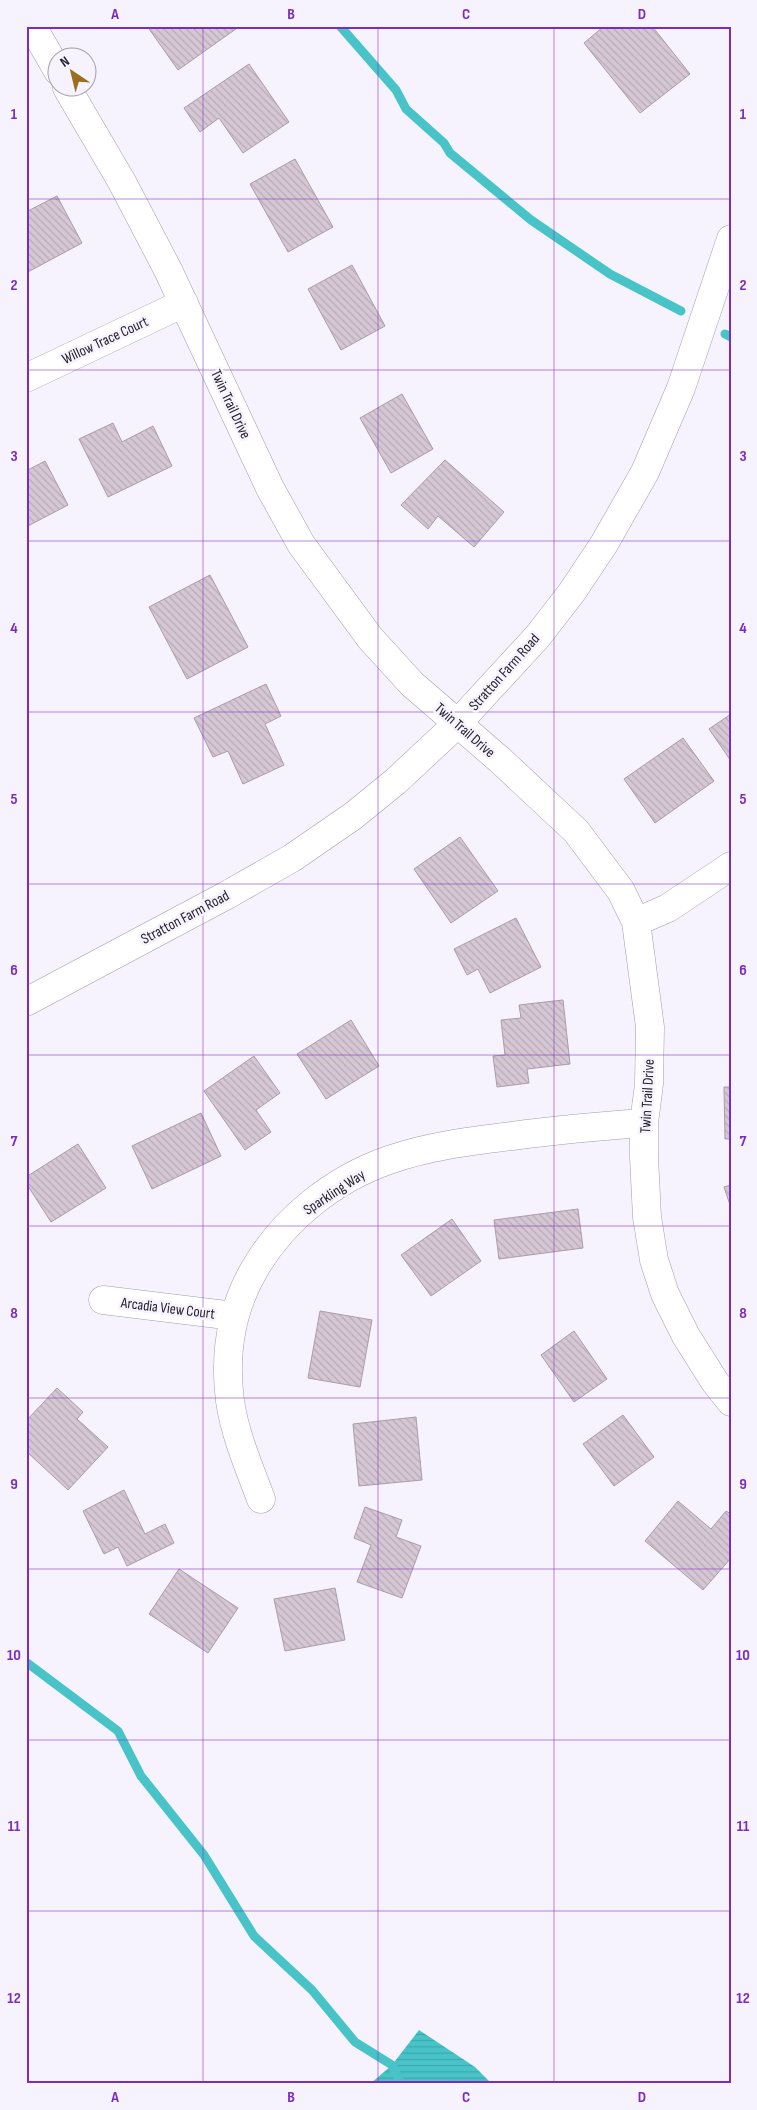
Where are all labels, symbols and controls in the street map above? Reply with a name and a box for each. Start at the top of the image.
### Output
text: A [110,5,119,24]
text: B [287,5,295,24]
text: C [462,5,470,24]
text: D [638,5,646,24]
north arrow [48,48,98,98]
text: N [57,53,73,71]
text: 1 [11,105,18,124]
text: 1 [740,105,747,124]
text: 2 [10,276,18,295]
text: 2 [739,276,747,295]
street label: Willow Trace Court [59,312,152,369]
street label: Twin Trail Drive [206,366,255,442]
text: 3 [10,447,18,466]
text: 3 [739,447,747,466]
text: 4 [10,619,18,638]
text: 4 [739,619,747,638]
street label: Stratton Farm Road [465,630,544,715]
street label: Twin Trail Drive [430,699,499,762]
text: 5 [10,790,18,809]
text: 5 [739,790,747,809]
street label: Stratton Farm Road [138,886,233,949]
text: 6 [10,961,18,980]
text: 6 [739,961,747,980]
street label: Twin Trail Drive [636,1058,659,1134]
text: 7 [11,1132,18,1151]
text: 7 [740,1132,747,1151]
street label: Sparkling Way [300,1165,369,1219]
street label: Arcadia View Court [119,1293,216,1324]
text: 8 [10,1304,18,1323]
text: 8 [739,1304,747,1323]
text: 9 [10,1475,18,1494]
text: 9 [739,1475,747,1494]
text: 10 [7,1646,21,1665]
text: 10 [736,1646,750,1665]
text: 11 [8,1817,21,1836]
text: 11 [737,1817,750,1836]
text: 12 [7,1989,21,2008]
text: 12 [736,1989,750,2008]
text: A [110,2088,119,2107]
text: B [287,2088,295,2107]
text: C [462,2088,470,2107]
text: D [638,2088,646,2107]

